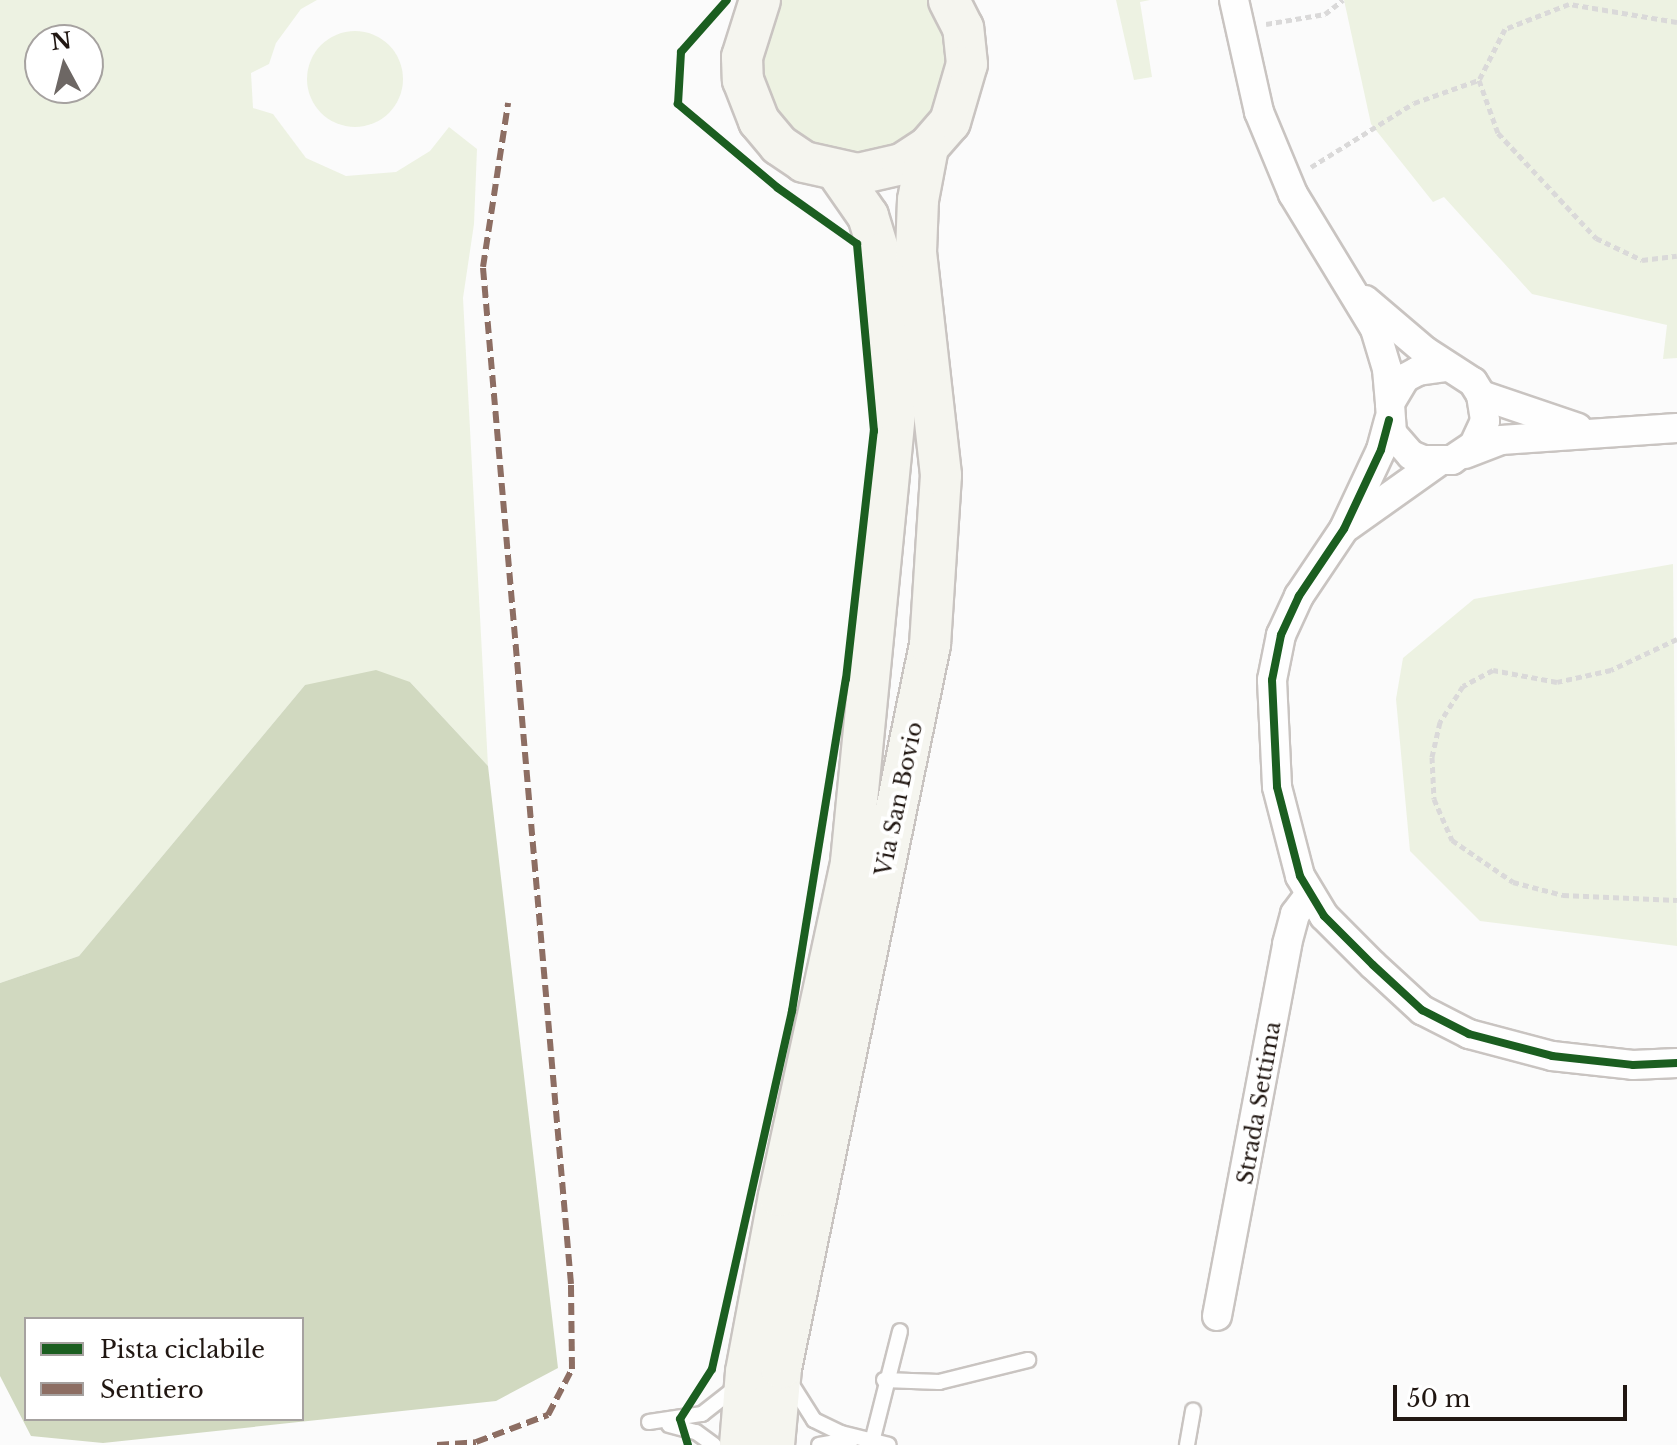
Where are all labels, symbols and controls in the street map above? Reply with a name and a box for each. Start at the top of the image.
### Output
north arrow [24,24,104,104]
text: N [49,27,73,56]
street label: Via San Bovio [870,719,928,879]
street label: Strada Settima [1232,1019,1286,1187]
legend [24,1317,304,1421]
text: Pista ciclabile [100,1335,265,1364]
scale bar [1397,1369,1631,1419]
text: Sentiero [100,1375,204,1404]
text: 50 m [1407,1384,1470,1413]

